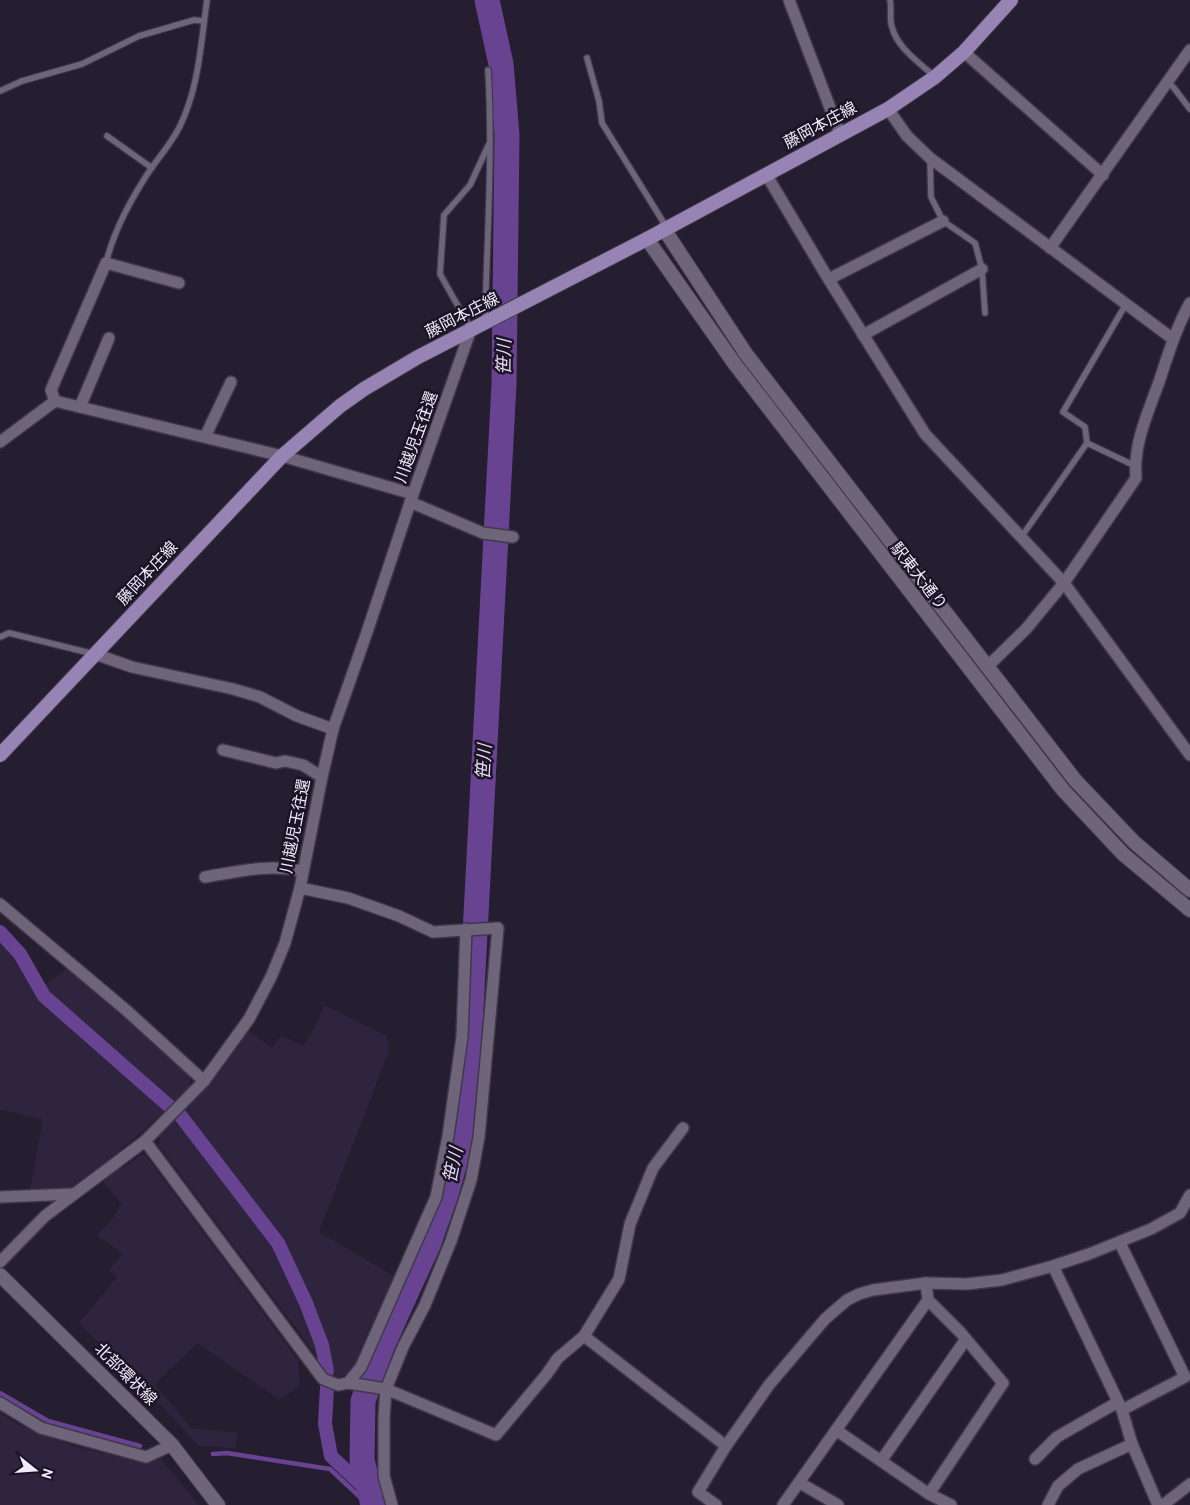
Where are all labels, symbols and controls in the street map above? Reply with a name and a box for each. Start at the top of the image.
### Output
street label: 藤岡本庄線 [780,98,860,152]
street label: 藤岡本庄線 [422,288,502,342]
water label: 笹川 [493,337,515,375]
street label: 川越児玉往還 [391,389,441,485]
street label: 藤岡本庄線 [113,537,181,609]
street label: 駅東大通り [887,539,951,613]
water label: 笹川 [472,741,496,781]
street label: 川越児玉往還 [277,777,313,875]
water label: 笹川 [438,1143,468,1185]
street label: 北部環状線 [91,1339,161,1409]
north arrow [10,1445,60,1495]
text: N [37,1466,57,1481]

